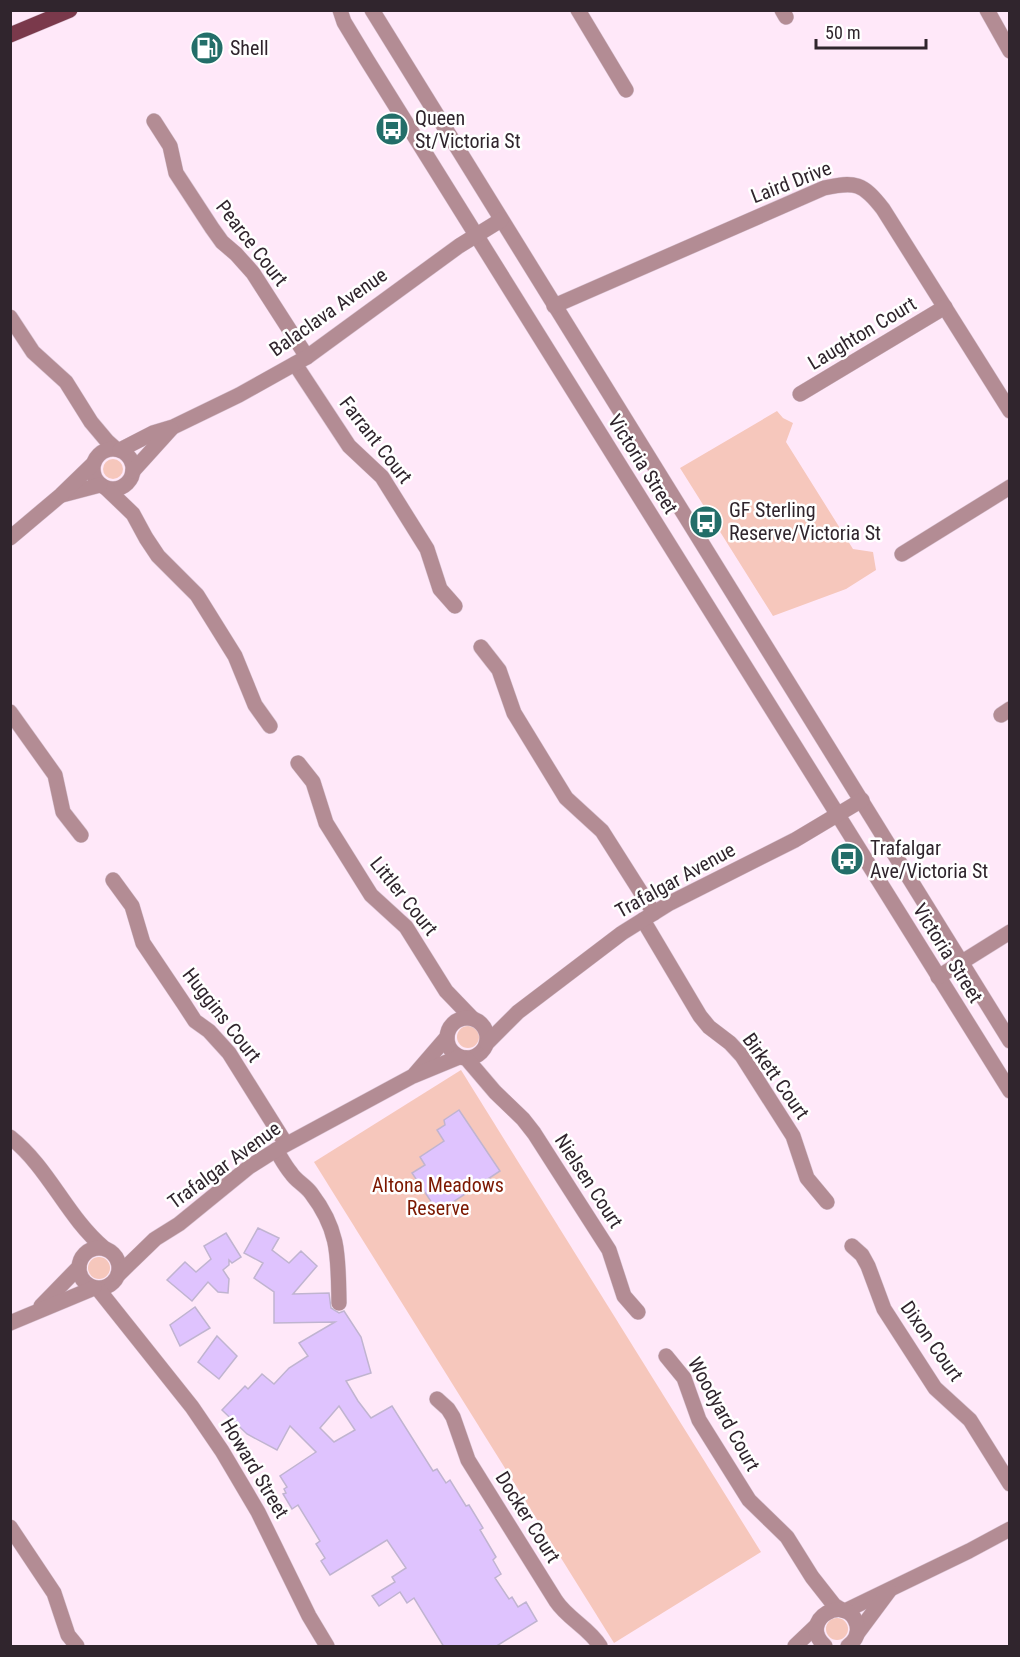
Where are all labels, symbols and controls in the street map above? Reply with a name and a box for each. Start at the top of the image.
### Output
scale bar [816,12,926,50]
text: 50 m [825,22,860,43]
fuel station icon: Shell [189,30,225,66]
place label: Shell [230,36,269,60]
place label: Queen St/Victoria St [415,106,521,153]
bus stop icon: Queen St/Victoria St [374,111,410,147]
street label: Laird Drive [747,156,835,208]
street label: Pearce Court [211,195,293,291]
street label: Balaclava Avenue [265,263,391,361]
street label: Laughton Court [804,291,920,375]
street label: Farrant Court [335,392,418,488]
street label: Victoria Street [603,410,683,518]
place label: GF Sterling Reserve/Victoria St [729,498,881,545]
bus stop icon: GF Sterling Reserve/Victoria St [688,504,724,540]
place label: Trafalgar Ave/Victoria St [870,836,988,883]
street label: Trafalgar Avenue [611,837,739,923]
bus stop icon: Trafalgar Ave/Victoria St [829,841,865,877]
street label: Littler Court [365,852,443,940]
street label: Victoria Street [908,899,988,1007]
street label: Huggins Court [178,963,266,1067]
street label: Birkett Court [738,1028,814,1124]
street label: Trafalgar Avenue [163,1116,285,1214]
street label: Nielsen Court [550,1129,628,1233]
park label: Altona Meadows Reserve [372,1173,504,1220]
street label: Dixon Court [896,1296,968,1386]
street label: Woodyard Court [683,1353,765,1475]
street label: Howard Street [216,1414,294,1522]
street label: Docker Court [490,1467,566,1567]

